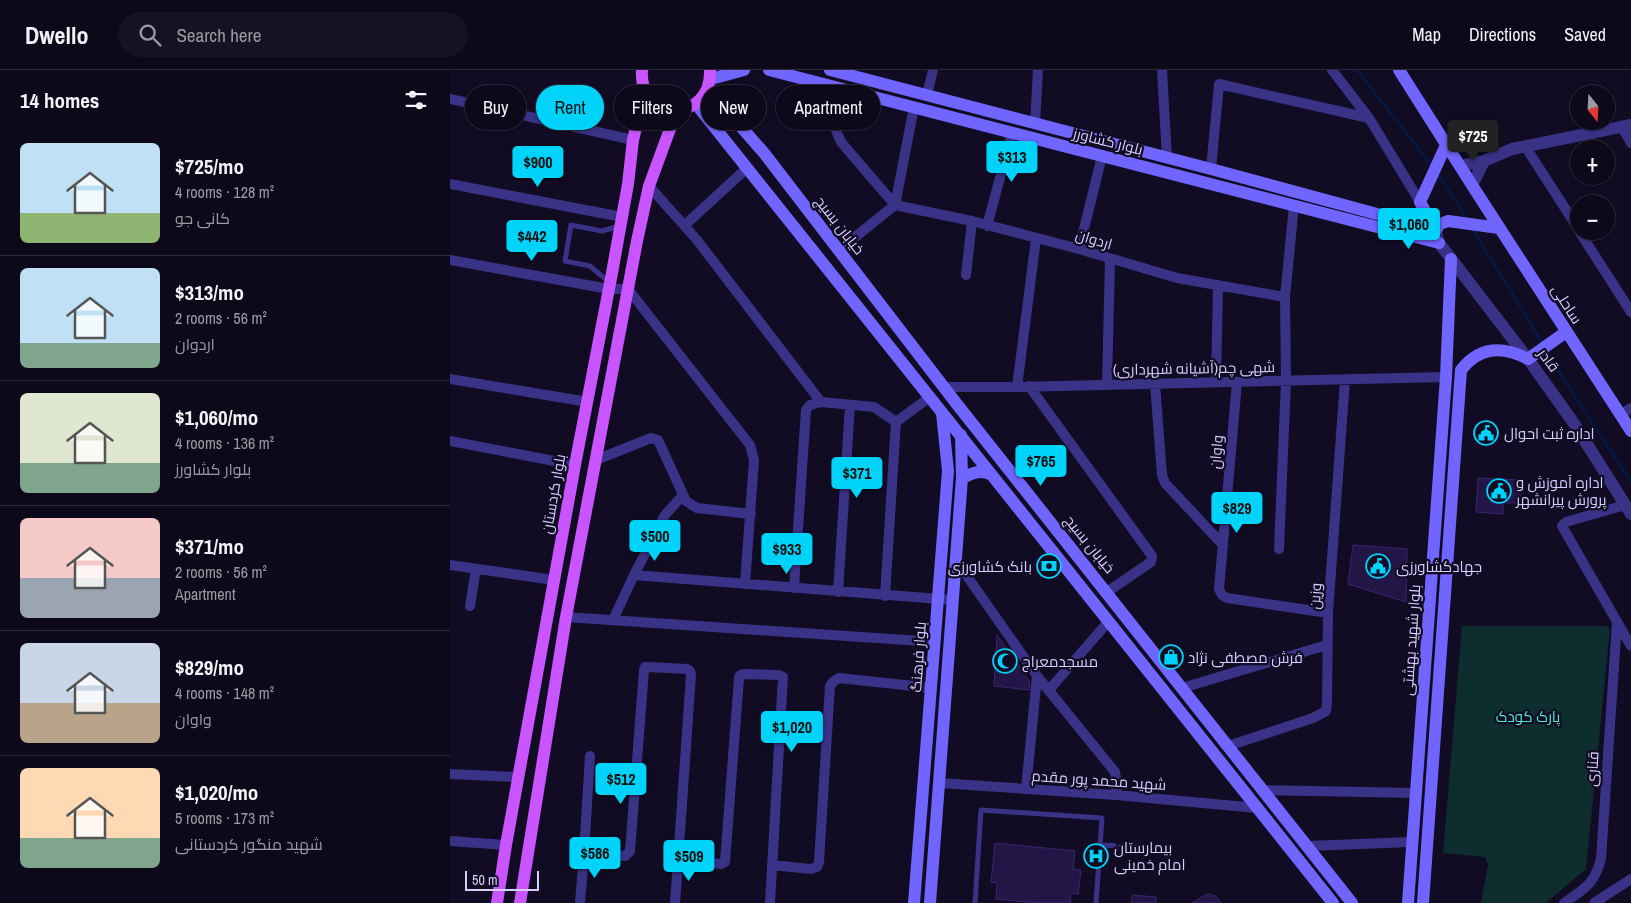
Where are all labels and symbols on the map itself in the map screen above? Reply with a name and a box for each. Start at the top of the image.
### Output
north arrow [1570,85,1615,130]
pin: $725 [1443,119,1503,162]
street label: بلوار کشاورز [1070,122,1145,160]
pin: $313 [982,140,1042,183]
pin: $900 [508,146,568,188]
street label: خیابان بسیج [809,191,870,260]
pin: $1,060 [1368,208,1450,250]
pin: $442 [502,220,562,262]
street label: اردوان [1073,223,1115,255]
street label: ساحلی [1546,280,1588,328]
street label: قادر [1533,343,1565,376]
street label: شهی چم(آشیانه شهرداری) [1113,356,1275,380]
public building icon: اداره ثبت احوال [1473,420,1499,446]
place label: اداره ثبت احوال [1504,423,1595,444]
street label: واوان [1204,434,1228,470]
pin: $765 [1011,444,1071,487]
street label: بلوار کردستان [536,452,570,536]
pin: $371 [827,456,887,499]
place label: اداره آموزش و پرورش پیرانشهر [1515,472,1606,510]
public building icon: اداره آموزش و پرورش پیرانشهر [1486,478,1512,504]
pin: $829 [1207,492,1267,534]
street label: خیابان بسیج [1059,510,1120,578]
pin: $500 [625,520,685,562]
pin: $933 [757,532,817,575]
bank icon: بانک کشاورزی [1036,553,1062,579]
public building icon: جهادکشاورزی [1365,553,1391,579]
place label: بانک کشاورزی [948,556,1032,577]
place label: جهادکشاورزی [1396,556,1482,577]
street label: وزین [1304,582,1326,610]
street label: بلوار شهید بهشتی [1397,584,1425,696]
street label: بلوار فرهنگ [905,621,931,693]
shop icon: فرش مصطفی نژاد [1158,644,1184,670]
place label: فرش مصطفی نژاد [1188,647,1303,668]
mosque icon: مسجدمعراج [992,648,1018,674]
place label: مسجدمعراج [1022,651,1098,673]
park label: پارک کودک [1496,706,1560,727]
pin: $1,020 [751,710,833,753]
street label: قناری [1580,751,1604,787]
pin: $512 [591,762,651,805]
street label: شهید محمد پور مقدم [1031,765,1167,795]
pin: $586 [565,836,625,879]
place label: بیمارستان امام خمینی [1114,837,1185,875]
pin: $509 [659,840,719,882]
hospital icon: بیمارستان امام خمینی [1083,843,1109,869]
scale bar [465,868,539,891]

